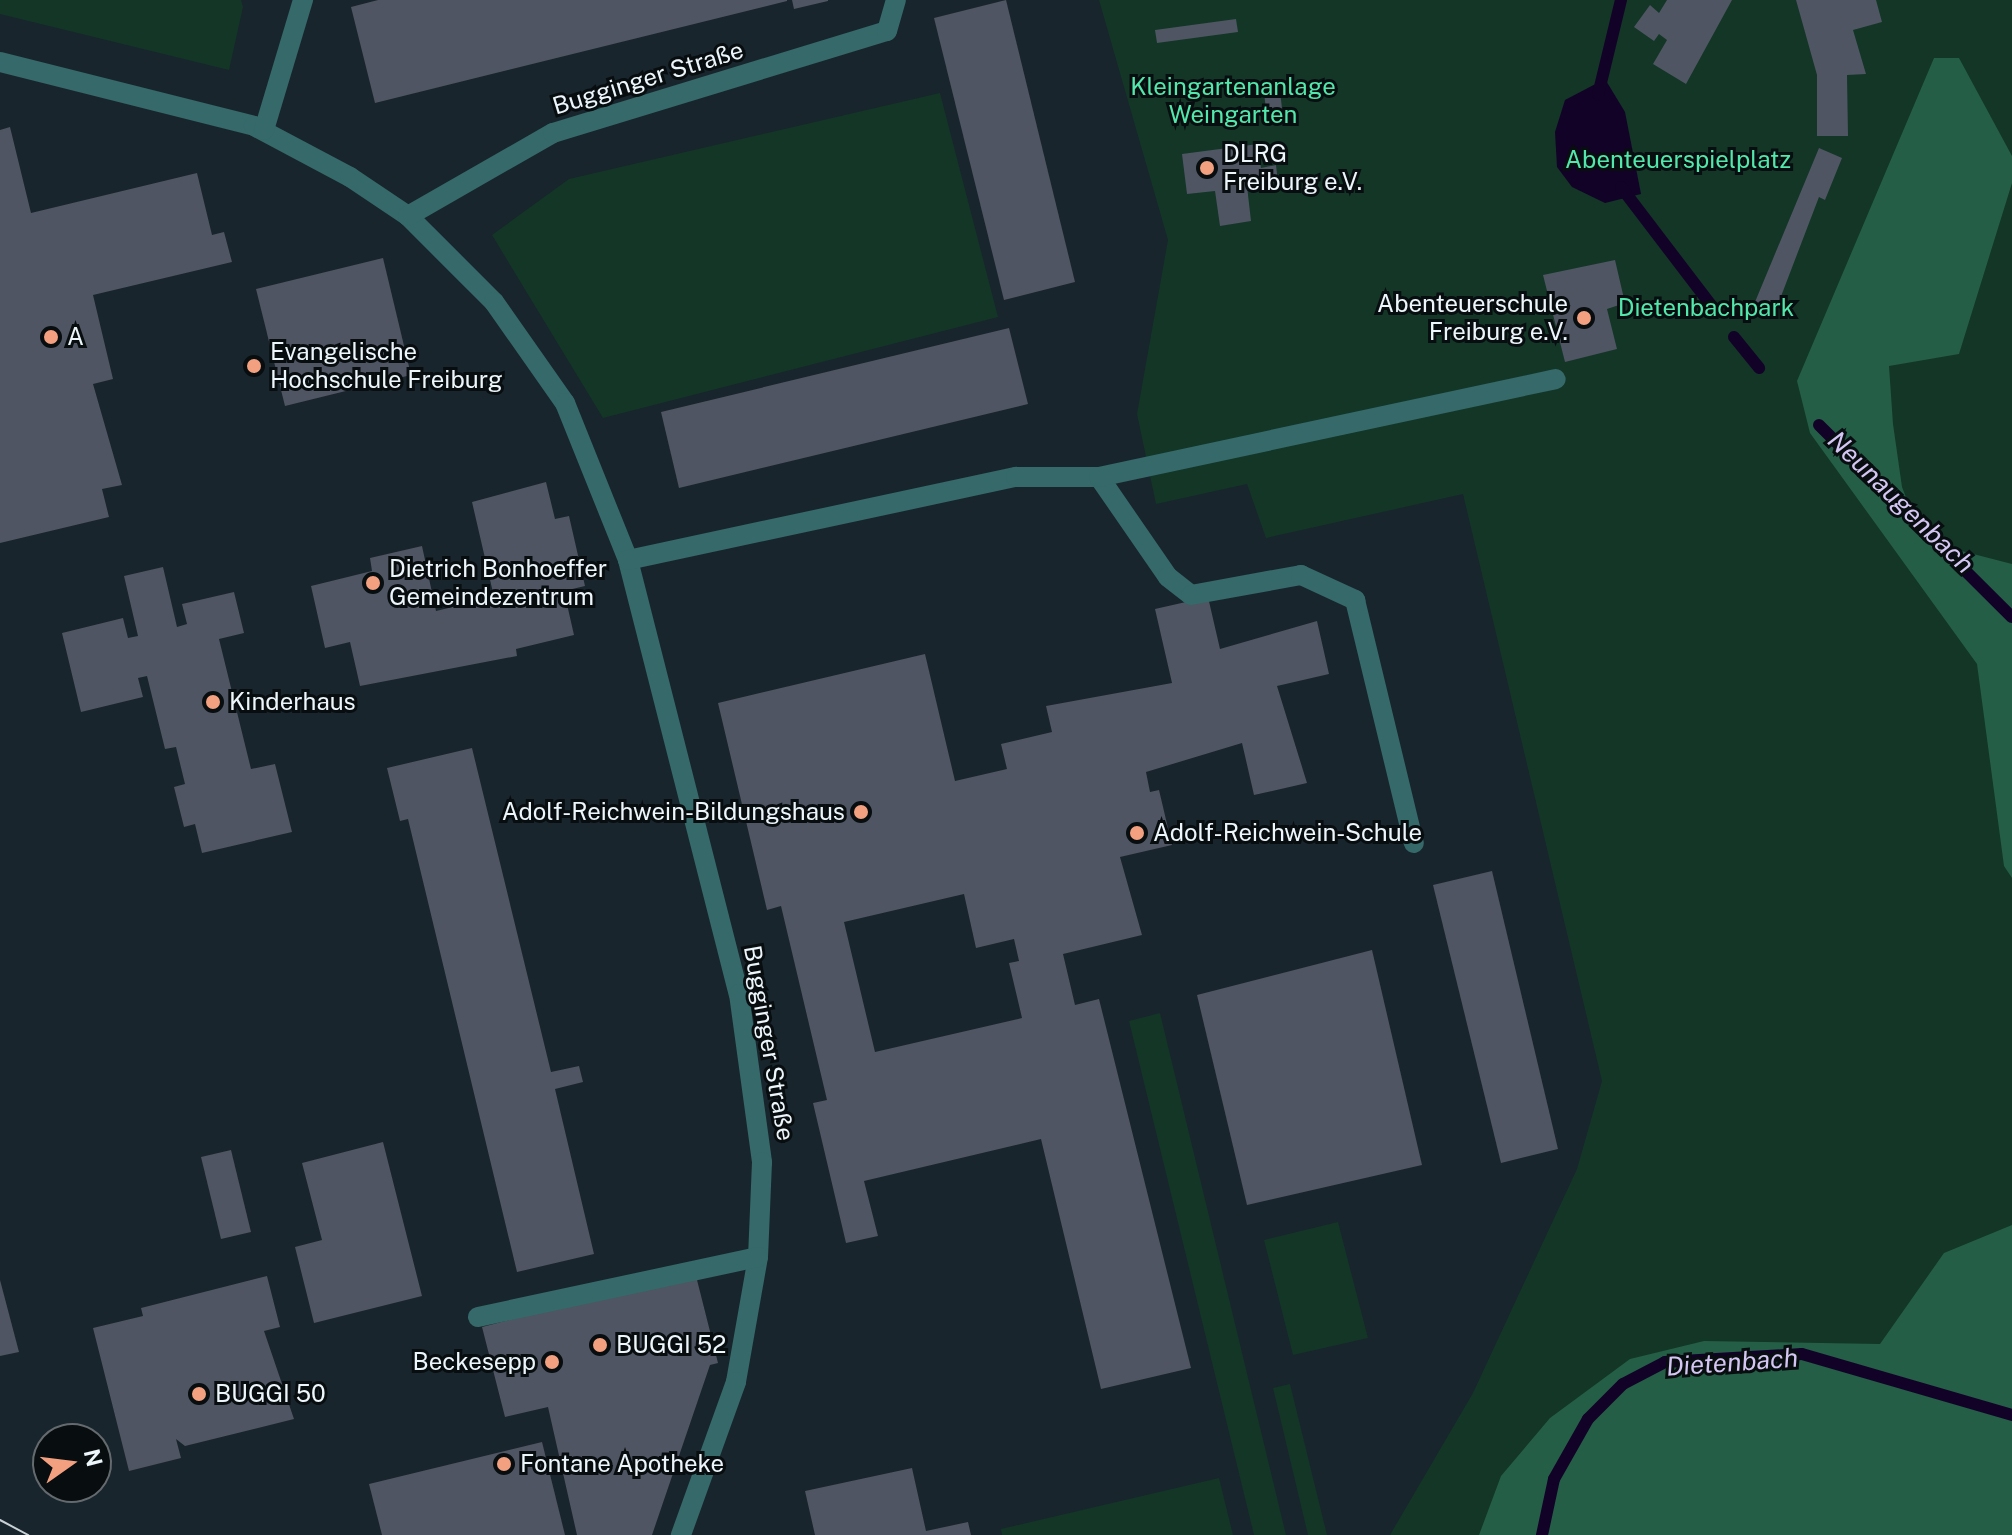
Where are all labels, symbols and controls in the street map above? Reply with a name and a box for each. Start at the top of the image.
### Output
street label: Bugginger Straße [549,35,747,121]
park label: Kleingartenanlage Weingarten [1130,73,1336,129]
place label: DLRG Freiburg e.V. [1223,140,1363,196]
park label: Abenteuerspielplatz [1565,146,1791,174]
marker: DLRG Freiburg e.V. [1198,159,1216,177]
place label: Abenteuerschule Freiburg e.V. [1377,290,1568,346]
park label: Dietenbachpark [1618,294,1794,322]
marker: Abenteuerschule Freiburg e.V. [1575,309,1593,327]
place label: A [67,323,84,351]
marker: A [42,328,60,346]
place label: Evangelische Hochschule Freiburg [270,338,503,394]
marker: Evangelische Hochschule Freiburg [245,357,263,375]
water label: Neunaugenbach [1821,424,1981,580]
place label: Dietrich Bonhoeffer Gemeindezentrum [389,555,607,611]
marker: Dietrich Bonhoeffer Gemeindezentrum [364,574,382,592]
place label: Kinderhaus [229,688,356,716]
marker: Kinderhaus [204,693,222,711]
place label: Adolf-Reichwein-Bildungshaus [502,798,845,826]
marker: Adolf-Reichwein-Bildungshaus [852,803,870,821]
place label: Adolf-Reichwein-Schule [1153,819,1422,847]
marker: Adolf-Reichwein-Schule [1128,824,1146,842]
street label: Bugginger Straße [738,943,800,1143]
place label: BUGGI 52 [616,1331,726,1359]
marker: BUGGI 52 [591,1336,609,1354]
water label: Dietenbach [1665,1342,1799,1382]
place label: Beckesepp [413,1348,536,1376]
marker: Beckesepp [543,1353,561,1371]
place label: BUGGI 50 [215,1380,326,1408]
marker: BUGGI 50 [190,1385,208,1403]
north arrow [32,1423,112,1503]
text: N [79,1446,108,1469]
place label: Fontane Apotheke [520,1450,724,1478]
marker: Fontane Apotheke [495,1455,513,1473]

